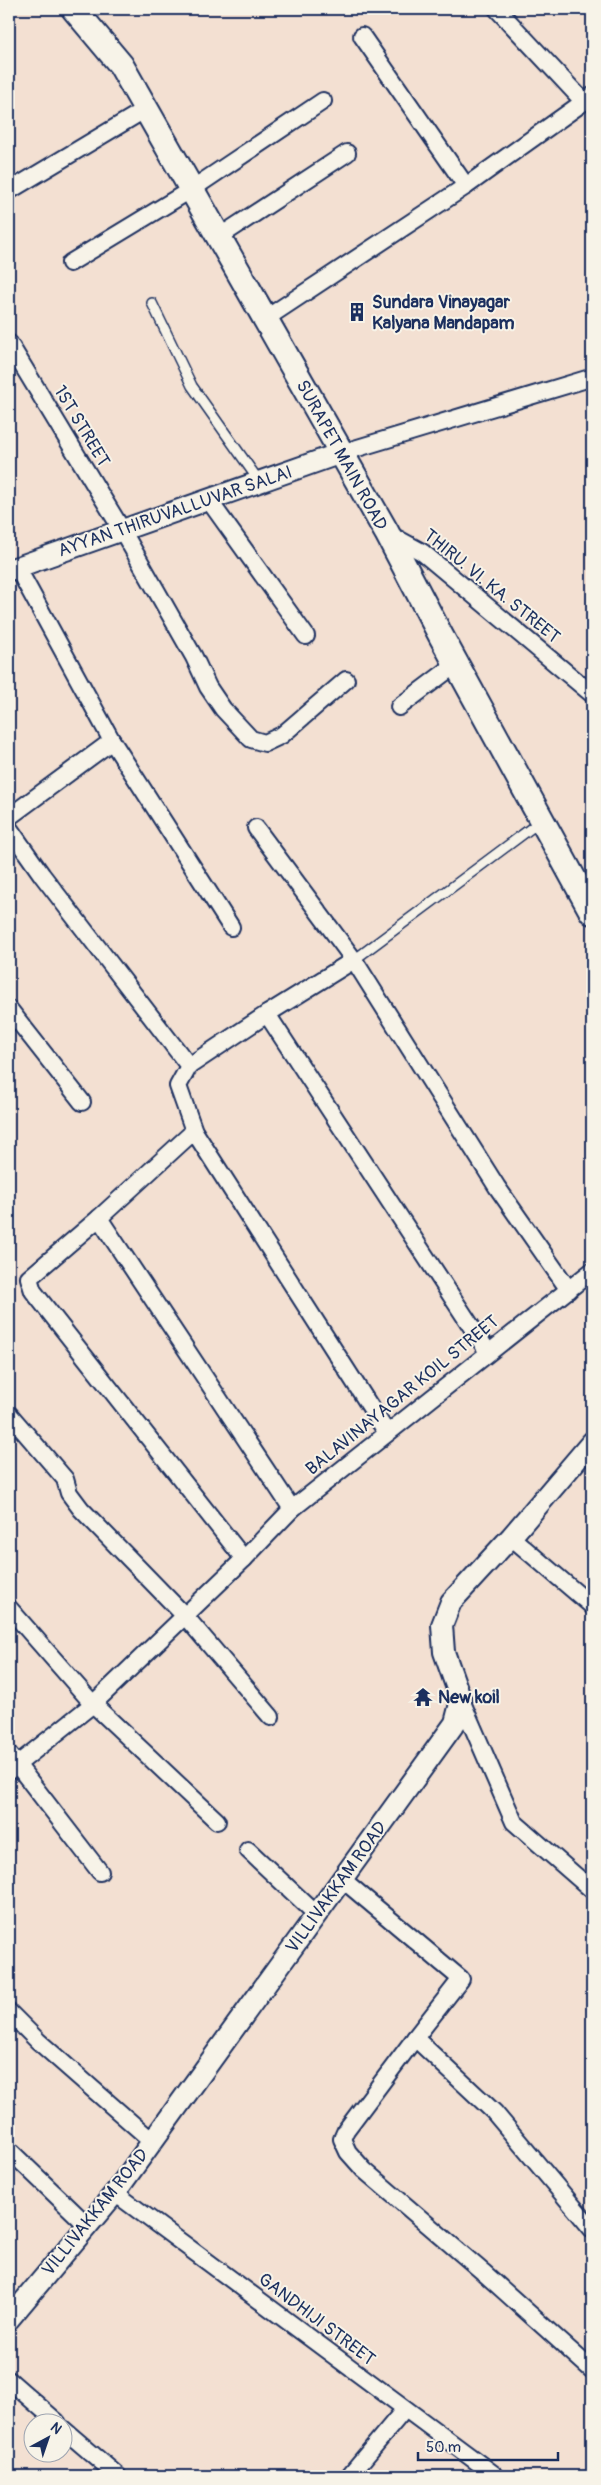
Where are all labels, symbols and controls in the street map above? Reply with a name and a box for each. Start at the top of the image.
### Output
place label: Sundara Vinayagar Kalyana Mandapam [372,291,515,335]
building icon: Sundara Vinayagar Kalyana Mandapam [346,301,368,323]
street label: SURAPET MAIN ROAD [291,376,392,534]
street label: 1ST STREET [48,381,115,471]
street label: AYYAN THIRUVALLUVAR SALAI [55,460,295,562]
street label: THIRU. VI. KA. STREET [419,524,565,649]
street label: BALAVINAYAGAR KOIL STREET [301,1310,504,1481]
temple icon: New koil [412,1686,434,1708]
place label: New koil [438,1686,500,1709]
street label: VILLIVAKKAM ROAD [281,1817,392,1958]
street label: VILLIVAKKAM ROAD [37,2144,154,2281]
street label: GANDHIJI STREET [254,2268,380,2371]
north arrow [22,2412,72,2462]
text: N [47,2419,65,2438]
scale bar [418,2430,558,2462]
text: 50 m [426,2438,461,2457]

